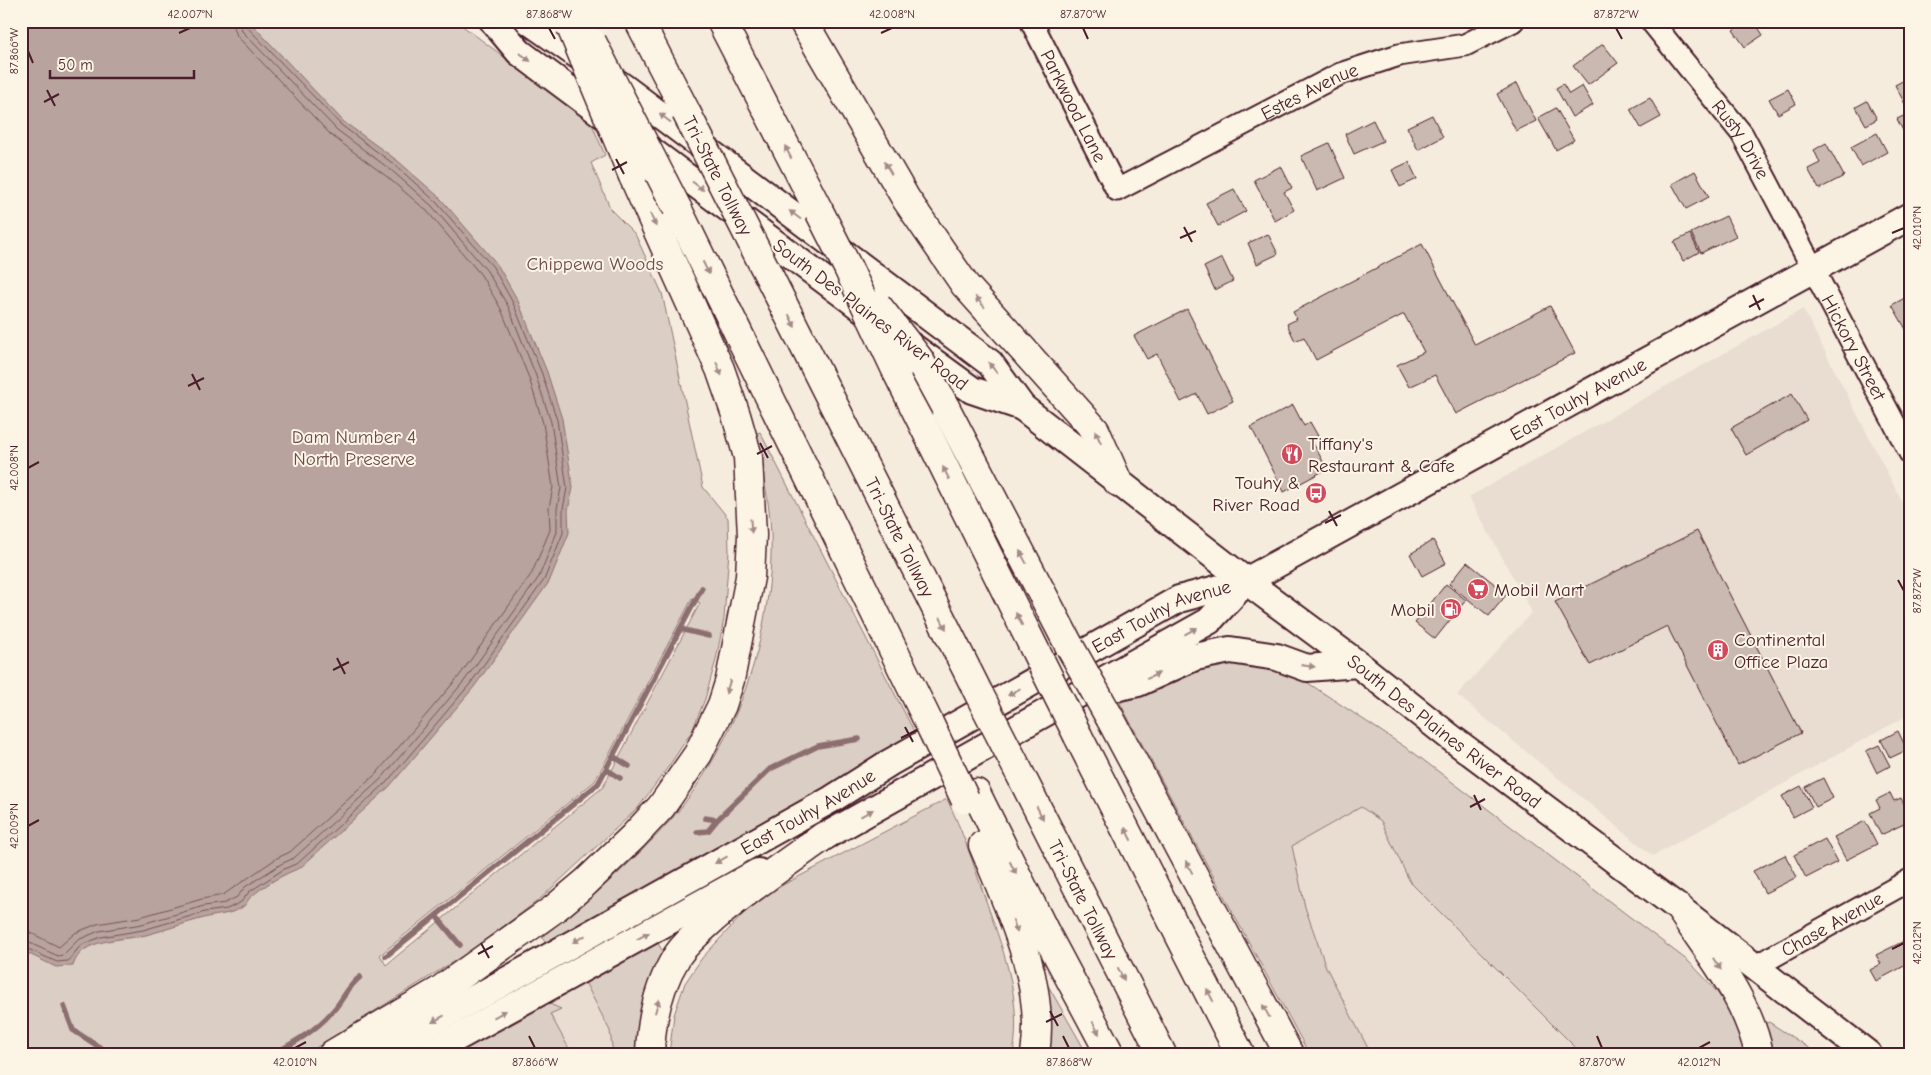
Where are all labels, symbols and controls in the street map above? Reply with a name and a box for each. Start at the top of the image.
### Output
text: 42.007°N [167,7,213,21]
text: 87.868°W [526,7,573,21]
text: 42.008°N [869,7,915,21]
text: 87.870°W [1060,7,1107,21]
text: 87.872°W [1593,7,1639,21]
text: 87.866°W [7,27,21,74]
street label: Parkwood Lane [1035,46,1111,166]
scale bar [50,48,194,80]
one-way arrow [518,52,531,63]
text: 50 m [58,56,93,74]
street label: Estes Avenue [1257,59,1361,125]
street label: Rusty Drive [1707,96,1774,183]
street label: Tri-State Tollway [678,112,757,240]
one-way arrow [658,113,672,123]
one-way arrow [784,145,792,159]
one-way arrow [884,161,892,176]
one-way arrow [691,181,705,191]
text: 42.010°N [1910,206,1924,250]
one-way arrow [789,210,802,221]
one-way arrow [649,213,657,227]
street label: South Des Plaines River Road [768,234,972,395]
park label: Chippewa Woods [527,253,664,275]
one-way arrow [702,260,710,275]
street label: Hickory Street [1817,291,1890,405]
one-way arrow [975,296,986,308]
one-way arrow [788,314,796,329]
street label: East Touhy Avenue [1507,353,1650,446]
one-way arrow [716,361,723,376]
one-way arrow [988,361,998,374]
park label: Dam Number 4 North Preserve [292,426,416,470]
one-way arrow [1094,430,1102,444]
place label: Tiffany's Restaurant & Cafe [1308,433,1455,477]
restaurant icon: Tiffany's Restaurant & Cafe [1280,442,1304,466]
text: 42.008°N [7,445,21,491]
one-way arrow [942,466,950,481]
place label: Touhy & River Road [1212,472,1300,516]
street label: Tri-State Tollway [860,474,939,602]
bus stop icon: Touhy & River Road [1304,481,1328,505]
one-way arrow [747,519,755,535]
one-way arrow [1019,550,1027,564]
text: 87.872°W [1910,568,1924,614]
street label: East Touhy Avenue [1088,576,1233,658]
supermarket icon: Mobil Mart [1466,577,1490,601]
place label: Mobil Mart [1494,579,1584,601]
fuel station icon: Mobil [1439,597,1463,621]
place label: Mobil [1390,599,1435,621]
one-way arrow [1015,612,1023,626]
one-way arrow [939,616,947,630]
one-way arrow [1183,627,1198,635]
place label: Continental Office Plaza [1734,629,1828,673]
building icon: Continental Office Plaza [1706,638,1730,662]
street label: South Des Plaines River Road [1343,650,1545,813]
one-way arrow [1301,662,1317,670]
one-way arrow [1146,672,1160,680]
one-way arrow [724,679,732,694]
one-way arrow [1007,688,1021,696]
street label: East Touhy Avenue [737,765,880,860]
text: 42.009°N [7,803,21,849]
one-way arrow [1036,806,1044,821]
one-way arrow [860,809,874,818]
one-way arrow [1124,827,1132,841]
street label: Tri-State Tollway [1043,836,1122,964]
one-way arrow [715,856,728,865]
one-way arrow [1185,860,1193,875]
one-way arrow [1009,861,1017,875]
street label: Chase Avenue [1777,887,1887,962]
one-way arrow [1012,919,1020,934]
text: 42.012°N [1910,921,1924,965]
one-way arrow [636,931,649,940]
one-way arrow [573,935,586,944]
one-way arrow [1712,958,1722,971]
one-way arrow [1118,967,1126,981]
one-way arrow [1206,987,1214,1002]
one-way arrow [653,998,661,1013]
one-way arrow [1262,1003,1270,1018]
one-way arrow [493,1009,507,1018]
one-way arrow [431,1014,444,1023]
one-way arrow [1092,1021,1100,1035]
text: 42.010°N [273,1055,317,1069]
text: 87.866°W [512,1055,559,1069]
text: 87.868°W [1046,1055,1093,1069]
text: 87.870°W [1579,1055,1626,1069]
text: 42.012°N [1677,1055,1721,1069]

